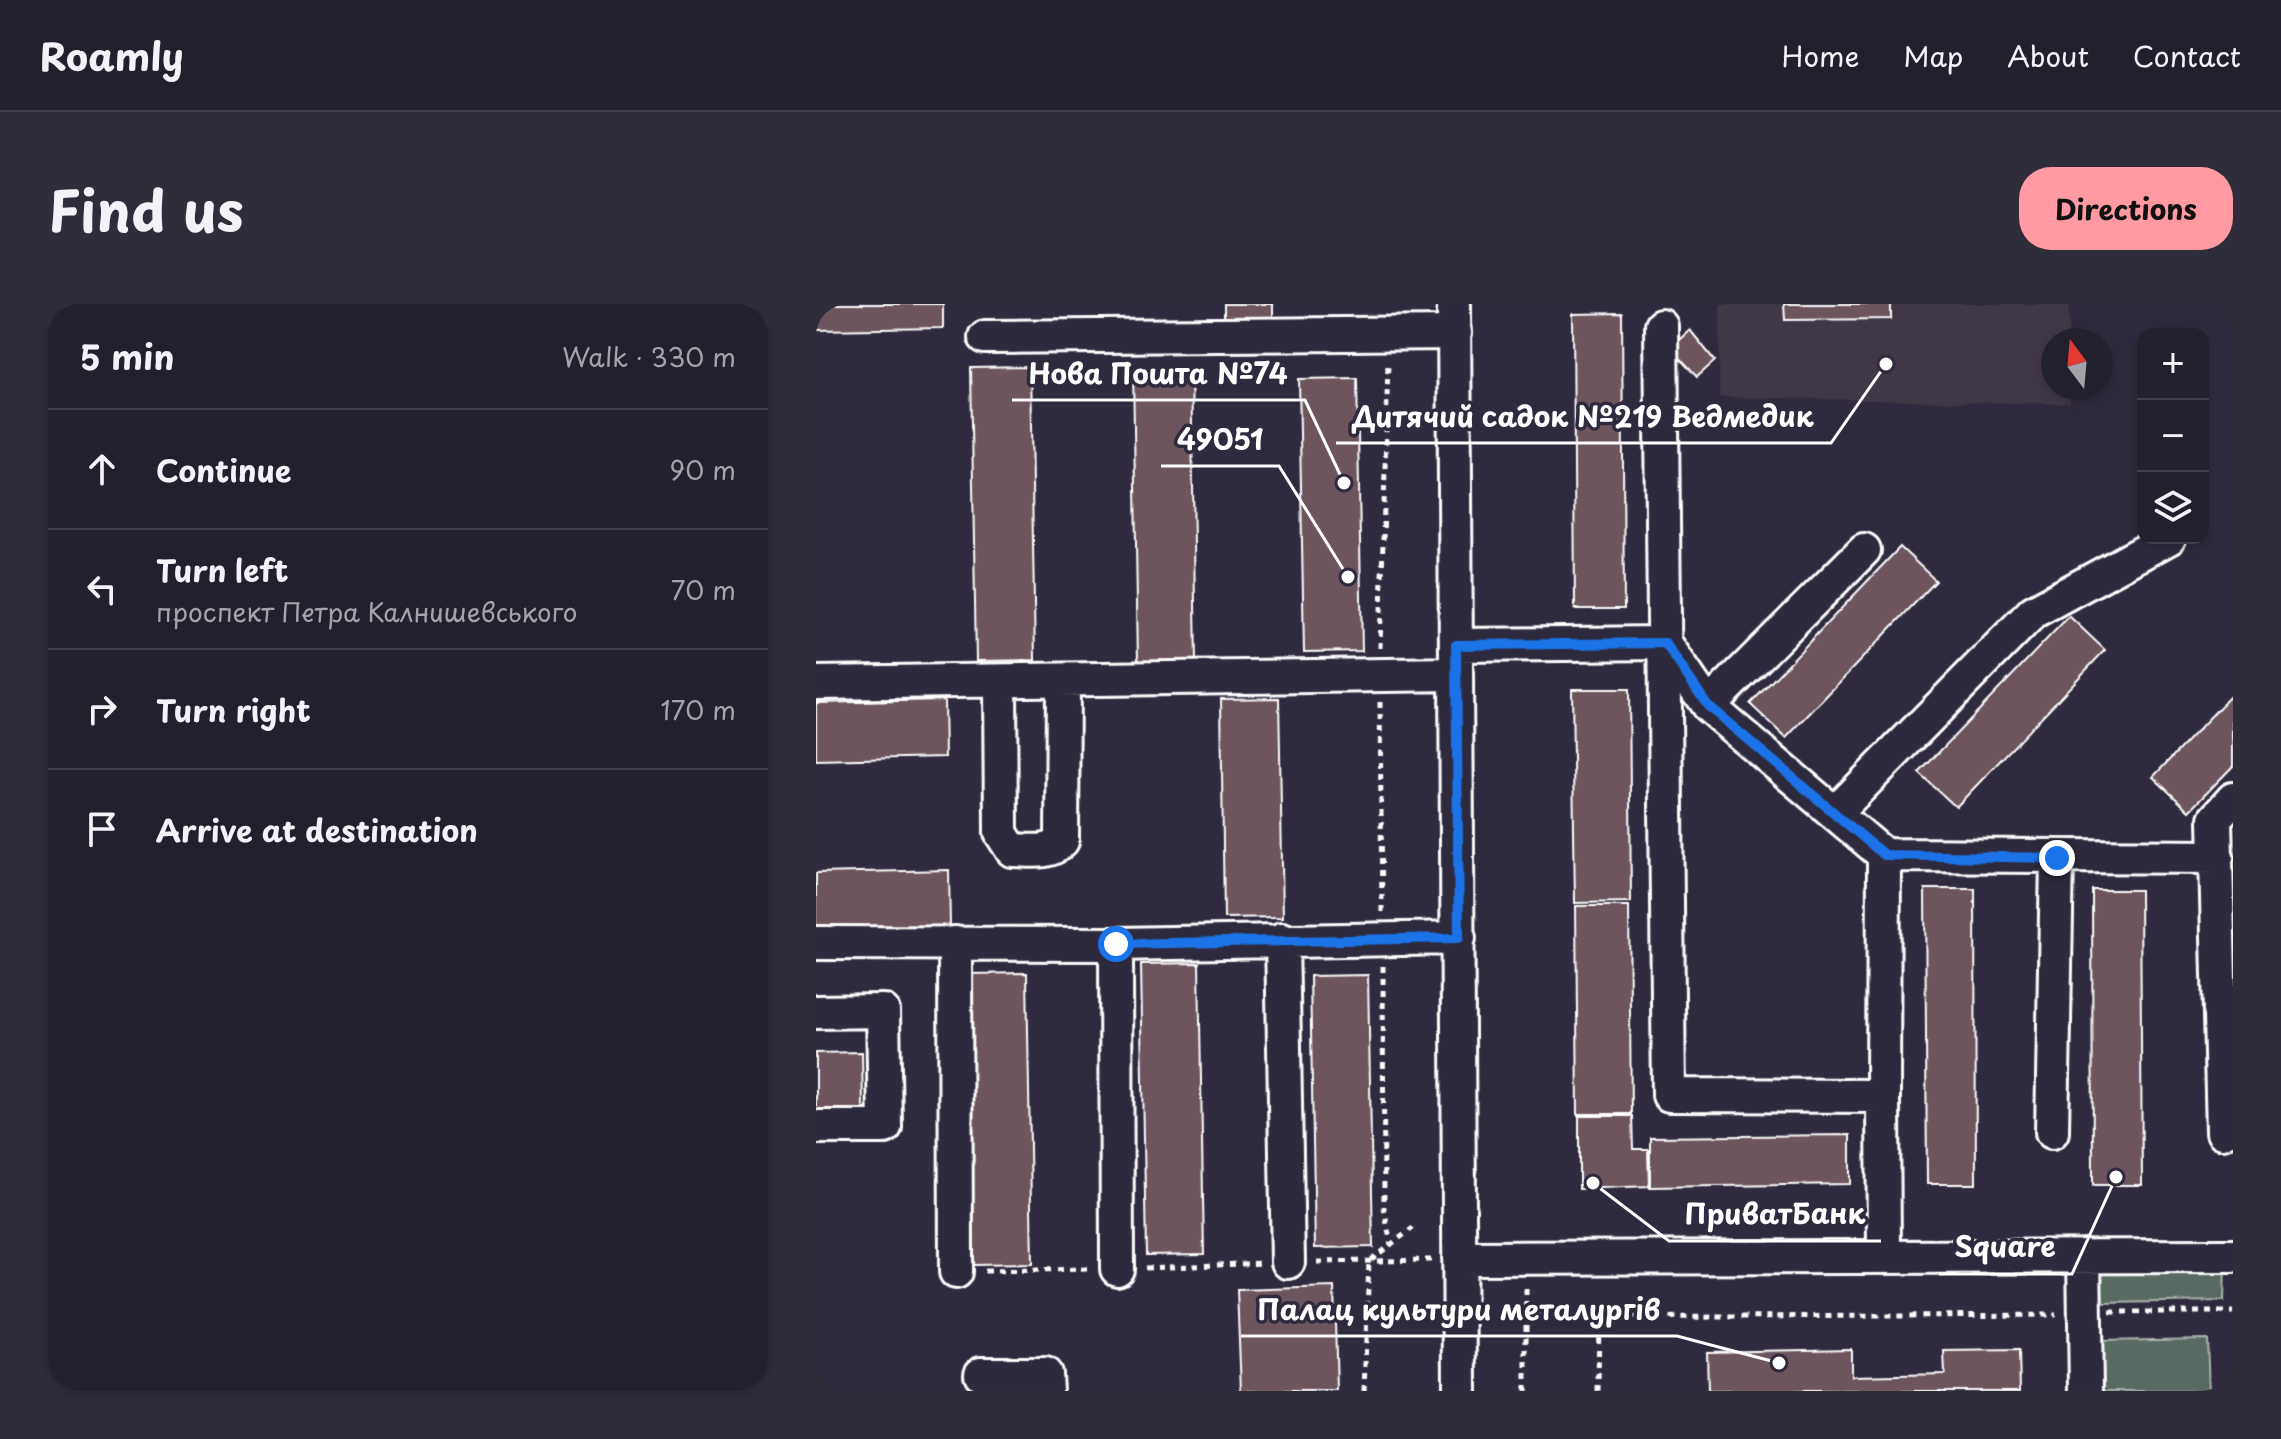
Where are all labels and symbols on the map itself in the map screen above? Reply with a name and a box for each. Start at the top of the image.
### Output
north arrow [2041,328,2113,400]
callout: Нова Пошта №74 [1012,348,1305,400]
text: Нова Пошта №74 [1028,351,1288,394]
callout: Дитячий садок №219 Ведмедик [1336,391,1831,443]
text: Дитячий садок №219 Ведмедик [1351,394,1814,437]
callout: 49051 [1161,414,1279,466]
text: 49051 [1177,417,1263,460]
route end [2039,840,2075,876]
route start [1098,926,1134,962]
callout: ПриватБанк [1669,1189,1881,1241]
text: ПриватБанк [1685,1191,1865,1234]
callout: Square [1939,1222,2072,1274]
text: Square [1954,1224,2056,1267]
callout: Палац культури металургів [1241,1284,1677,1336]
text: Палац культури металургів [1257,1287,1661,1330]

